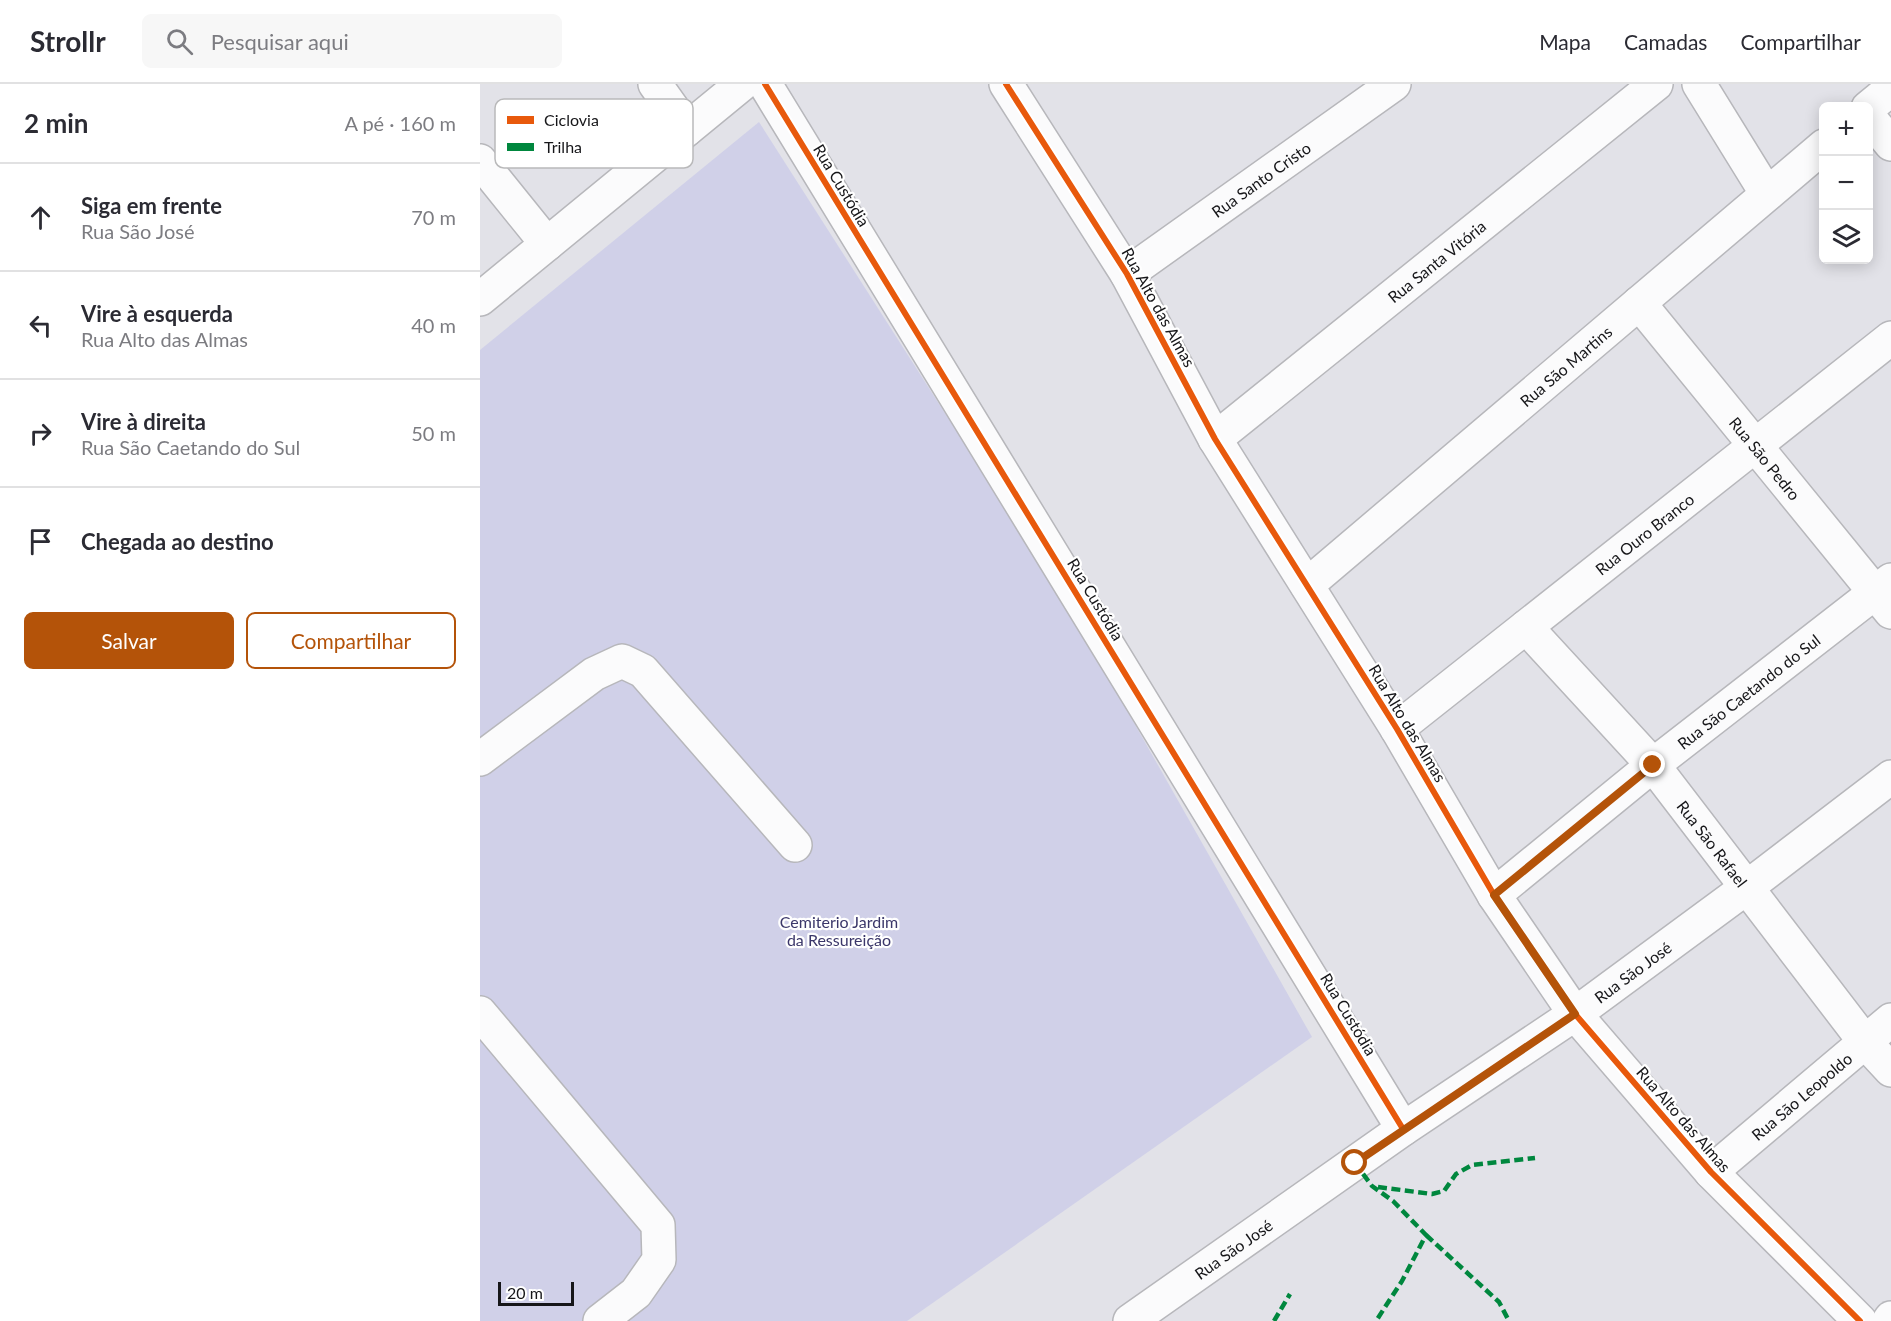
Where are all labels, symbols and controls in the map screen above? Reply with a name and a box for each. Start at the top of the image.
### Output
search box [142,14,562,68]
text: Strollr [30,24,106,58]
icon: search [163,25,196,58]
text: Pesquisar aqui [211,28,349,55]
text: Mapa [1539,29,1591,54]
text: Camadas [1624,29,1707,54]
text: Compartilhar [1740,29,1861,54]
legend [495,99,693,168]
map controls [1819,102,1873,264]
button: + [1819,102,1873,156]
text: 2 min [24,107,88,139]
text: Ciclovia [544,110,599,129]
text: A pé · 160 m [344,111,456,135]
text: Trilha [544,137,582,156]
street label: Rua Santo Cristo [1207,137,1314,221]
street label: Rua Custódia [810,140,874,230]
button: − [1819,156,1873,210]
text: Siga em frente [81,192,222,219]
icon: ahead [24,201,57,234]
text: 70 m [411,205,456,229]
button: layers [1819,210,1873,264]
street label: Rua Santa Vitória [1383,216,1489,306]
text: Rua São José [81,219,195,243]
street label: Rua Alto das Almas [1118,244,1200,370]
text: Vire à esquerda [81,300,233,327]
icon: left [24,309,57,342]
text: 40 m [411,313,456,337]
street label: Rua São Martins [1516,321,1615,410]
text: Rua Alto das Almas [81,327,248,351]
text: Vire à direita [81,408,206,435]
street label: Rua São Pedro [1726,413,1805,503]
icon: right [24,417,57,450]
text: 50 m [411,421,456,445]
text: Rua São Caetando do Sul [81,435,300,459]
street label: Rua Ouro Branco [1591,489,1697,578]
icon: arrive [24,525,57,558]
text: Chegada ao destino [81,528,274,555]
street label: Rua Custódia [1064,554,1128,644]
button: Salvar [24,612,234,669]
button: Compartilhar [246,612,456,669]
street label: Rua São Caetando do Sul [1673,630,1823,752]
street label: Rua Alto das Almas [1365,661,1451,785]
route end [1639,751,1665,777]
street label: Rua São Rafael [1674,796,1752,890]
park label: Cemiterio Jardim da Ressureição [780,912,898,949]
street label: Rua São José [1590,937,1675,1006]
street label: Rua Custódia [1317,969,1381,1059]
street label: Rua São Leopoldo [1747,1048,1855,1144]
street label: Rua Alto das Almas [1633,1062,1735,1176]
route start [1341,1149,1367,1175]
street label: Rua São José [1190,1215,1276,1282]
scale bar [498,1279,574,1306]
text: 20 m [507,1283,543,1302]

